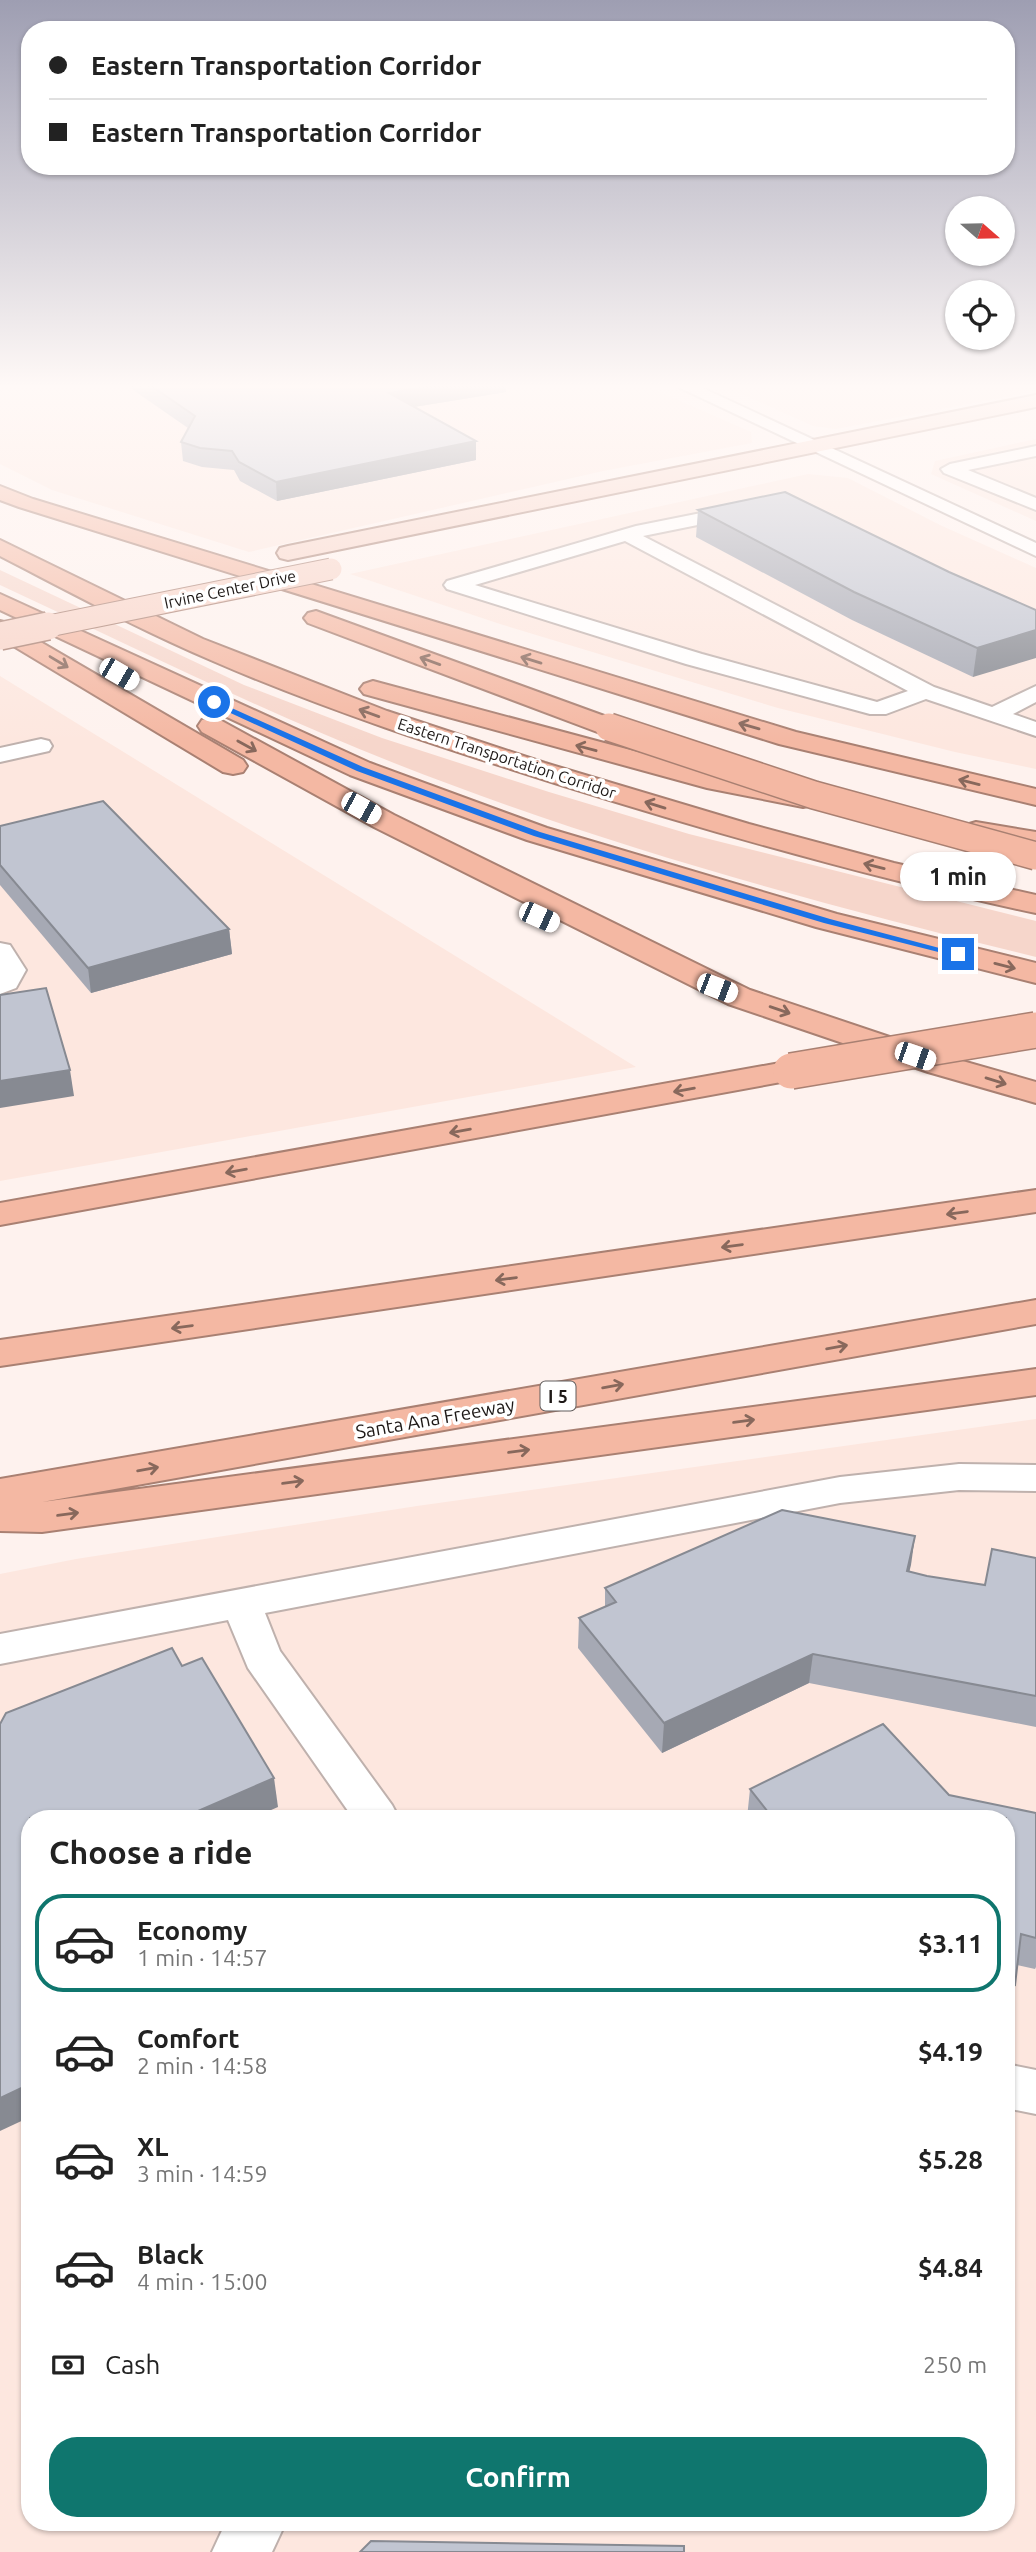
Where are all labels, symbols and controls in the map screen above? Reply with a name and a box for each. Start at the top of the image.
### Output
text: Eastern Transportation Corridor [91,51,481,80]
text: Eastern Transportation Corridor [91,118,481,147]
north arrow [945,196,1015,266]
map controls [945,196,1015,350]
button: locate [945,280,1015,350]
street label: Irvine Center Drive [162,566,298,612]
one-way arrow [520,653,542,666]
car [96,654,143,694]
one-way arrow [420,654,442,666]
one-way arrow [49,655,69,669]
route start [198,686,230,718]
one-way arrow [358,706,380,718]
street label: Eastern Transportation Corridor [396,714,618,802]
one-way arrow [738,719,760,732]
one-way arrow [236,740,257,753]
one-way arrow [575,741,597,754]
one-way arrow [959,775,981,788]
car [338,789,385,827]
one-way arrow [644,797,666,810]
callout: 1 min [900,852,1016,902]
one-way arrow [863,859,886,872]
text: 1 min [929,864,987,889]
car [516,899,563,935]
route end [942,938,974,970]
one-way arrow [993,960,1016,973]
car [694,971,741,1005]
one-way arrow [768,1005,790,1017]
car [892,1039,939,1073]
one-way arrow [985,1076,1007,1089]
one-way arrow [673,1084,696,1097]
one-way arrow [449,1125,472,1138]
one-way arrow [225,1165,248,1179]
one-way arrow [946,1207,969,1220]
one-way arrow [721,1240,743,1253]
one-way arrow [496,1273,518,1286]
one-way arrow [171,1320,194,1333]
one-way arrow [825,1340,848,1353]
one-way arrow [601,1379,624,1393]
road number: I 5 [540,1381,576,1410]
street label: Santa Ana Freeway [354,1393,516,1443]
one-way arrow [732,1414,755,1427]
one-way arrow [507,1445,530,1458]
one-way arrow [136,1462,159,1475]
one-way arrow [281,1476,304,1489]
one-way arrow [56,1507,79,1520]
text: Choose a ride [49,1834,252,1870]
icon: car [53,1912,116,1975]
text: Economy [137,1916,247,1945]
text: $3.11 [918,1929,983,1958]
text: 1 min · 14:57 [137,1945,268,1970]
icon: car [53,2020,116,2083]
text: Comfort [137,2024,240,2053]
text: $4.19 [918,2037,983,2066]
text: 2 min · 14:58 [137,2053,268,2078]
icon: car [53,2128,116,2191]
text: XL [137,2132,168,2161]
text: $5.28 [918,2145,983,2174]
text: 3 min · 14:59 [137,2161,268,2186]
icon: car [53,2236,116,2299]
text: Black [137,2240,204,2269]
text: $4.84 [918,2253,983,2282]
text: 4 min · 15:00 [137,2269,268,2294]
icon: cash [49,2346,87,2384]
text: Cash [105,2350,160,2379]
text: 250 m [923,2352,987,2377]
button: Confirm [49,2437,987,2517]

